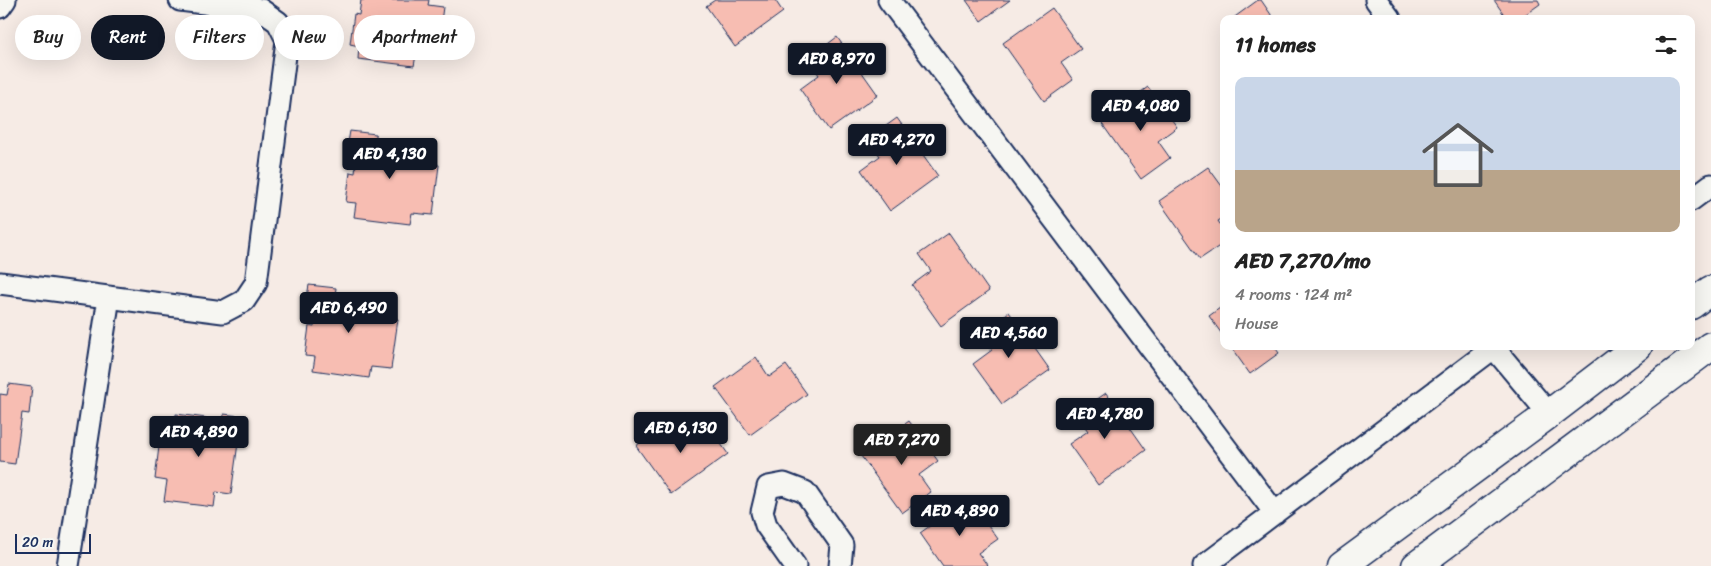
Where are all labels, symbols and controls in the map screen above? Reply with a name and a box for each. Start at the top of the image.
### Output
chip: Buy [15,15,81,60]
chip: Rent [91,15,165,60]
chip: Filters [175,15,264,60]
chip: New [274,15,344,60]
chip: Apartment [354,15,475,60]
text: 11 homes [1235,26,1316,64]
icon: filters [1652,31,1680,59]
pin: AED 8,970 [780,42,894,85]
text: AED 8,970 [799,44,875,73]
pin: AED 4,080 [1084,90,1198,132]
text: AED 4,080 [1102,91,1180,120]
icon: home [1413,110,1503,200]
pin: AED 4,270 [840,124,954,166]
text: AED 4,270 [859,125,935,154]
pin: AED 4,130 [333,138,447,180]
text: AED 4,130 [353,139,427,168]
text: AED 7,270/mo [1235,242,1371,280]
text: 4 rooms · 124 m² [1235,280,1352,309]
pin: AED 6,490 [292,292,406,334]
text: AED 6,490 [311,293,387,322]
text: House [1235,309,1278,338]
pin: AED 4,560 [952,316,1066,359]
text: AED 4,560 [971,318,1047,347]
pin: AED 4,780 [1048,398,1162,440]
text: AED 4,780 [1067,399,1143,428]
pin: AED 6,130 [624,412,738,454]
text: AED 6,130 [645,413,717,442]
pin: AED 4,890 [142,416,256,458]
text: AED 4,890 [161,417,238,446]
pin: AED 7,270 [845,424,959,466]
text: AED 7,270 [864,425,940,454]
pin: AED 4,890 [903,494,1017,537]
text: AED 4,890 [922,496,999,525]
text: 20 m [22,530,53,555]
scale bar [15,531,91,554]

